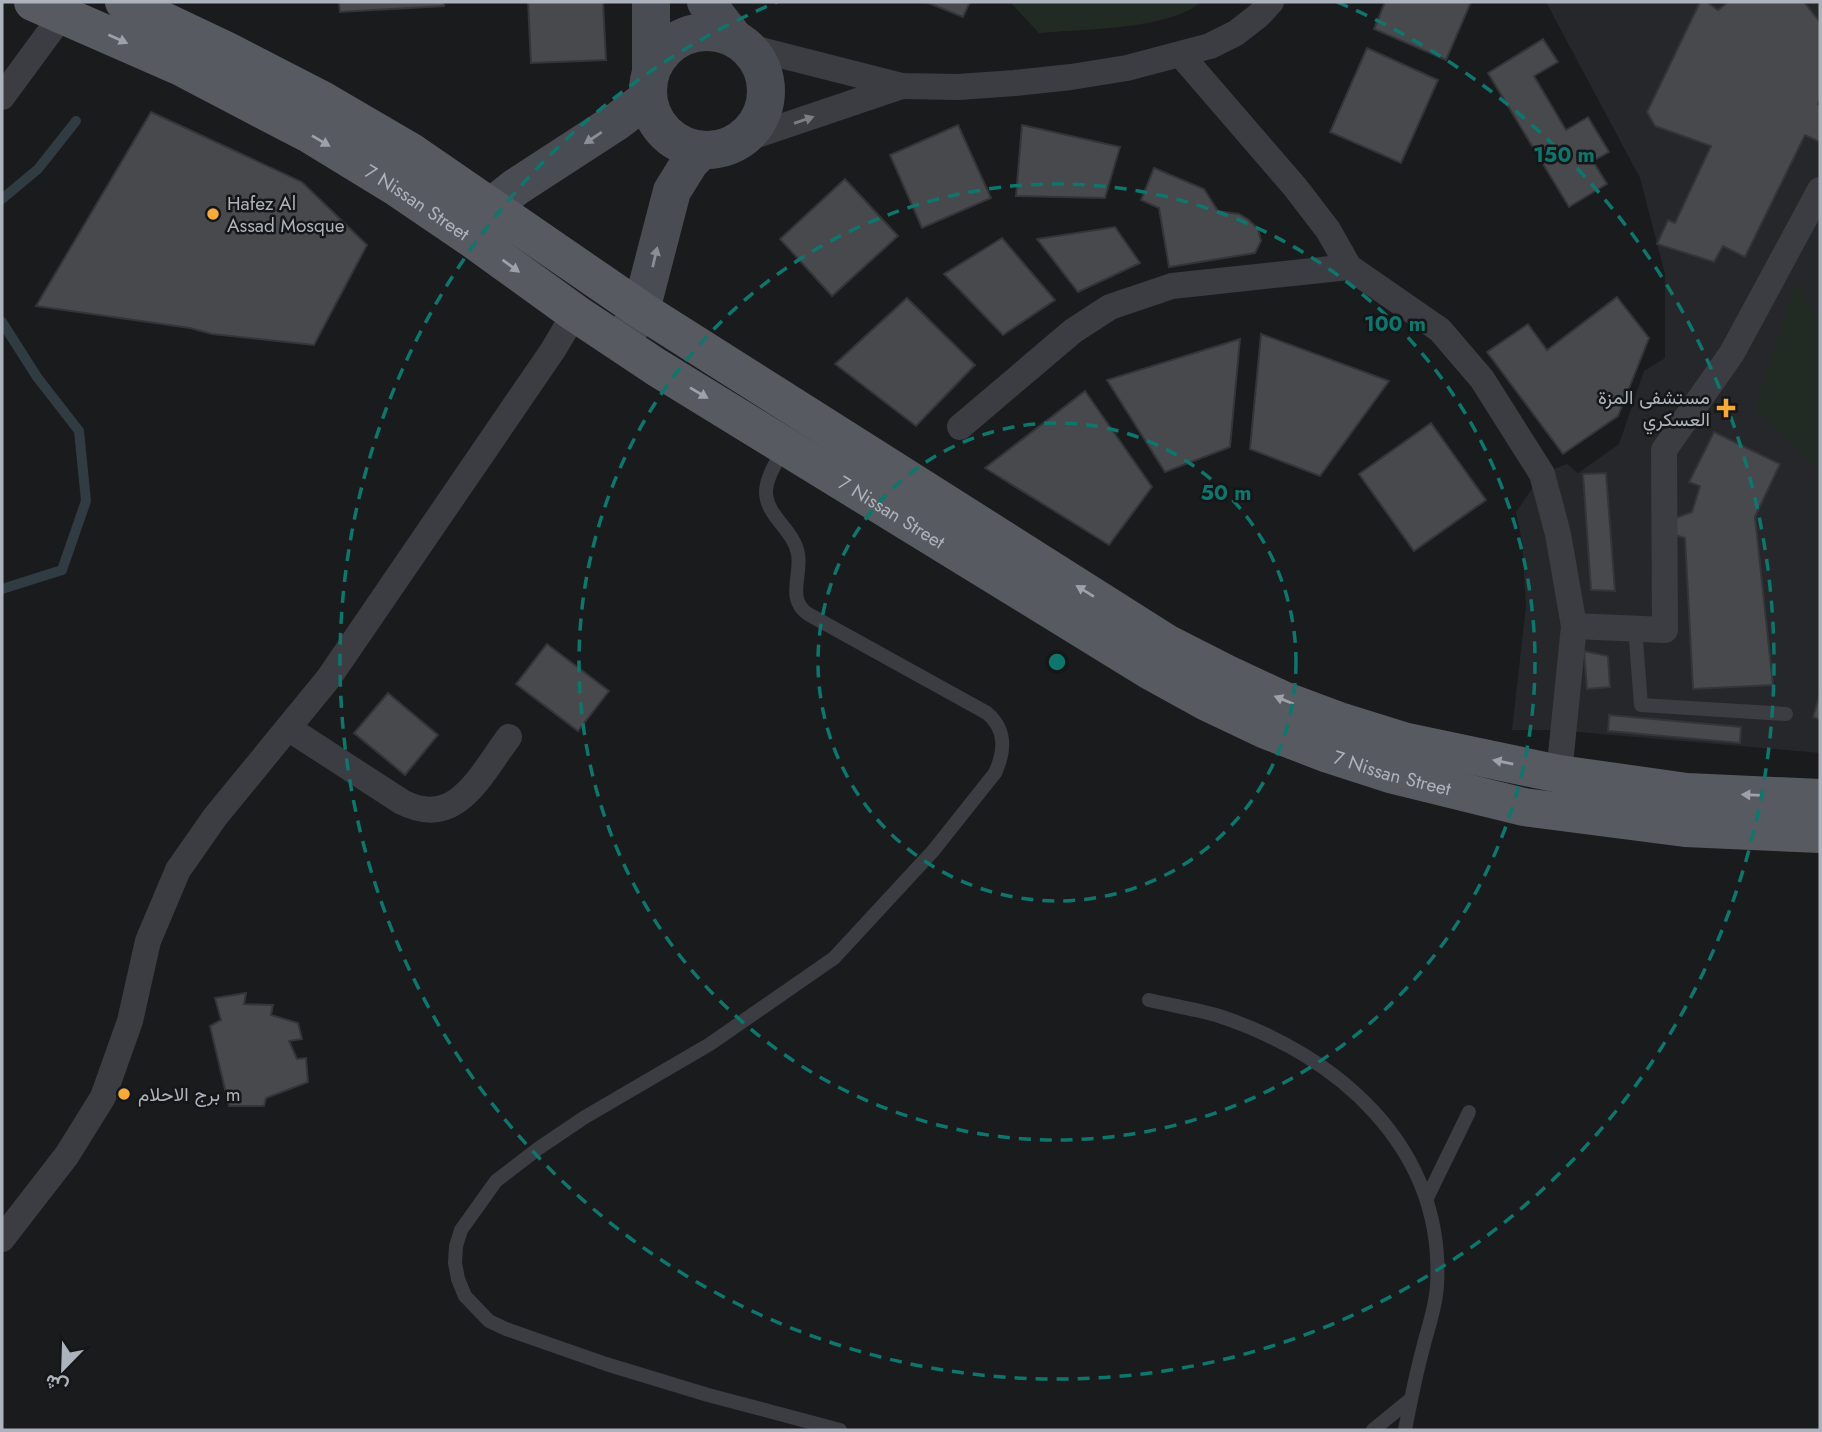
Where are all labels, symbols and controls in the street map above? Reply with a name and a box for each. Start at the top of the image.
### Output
one-way arrow [108,33,128,45]
one-way arrow [794,114,815,125]
one-way arrow [583,131,602,144]
one-way arrow [311,135,331,148]
text: 150 m [1533,140,1595,170]
street label: 7 Nissan Street [359,158,475,247]
place label: Hafez Al Assad Mosque [227,190,345,239]
marker: Hafez Al Assad Mosque [205,206,221,222]
one-way arrow [649,246,660,268]
one-way arrow [502,259,520,273]
text: 100 m [1364,309,1426,339]
place label: مستشفى المزة العسكري [1598,384,1710,435]
one-way arrow [690,387,709,400]
marker: مستشفى المزة العسكري [1716,398,1736,418]
street label: 7 Nissan Street [833,469,950,556]
text: 50 m [1201,478,1251,508]
one-way arrow [1076,584,1094,598]
centre of rings [1045,650,1069,674]
one-way arrow [1274,694,1295,705]
street label: 7 Nissan Street [1330,744,1454,803]
one-way arrow [1492,757,1514,768]
one-way arrow [1741,789,1763,800]
place label: برج الاحلام m [138,1081,241,1108]
marker: برج الاحلام m [116,1086,132,1102]
north arrow [28,1334,98,1404]
text: ش [41,1367,72,1401]

